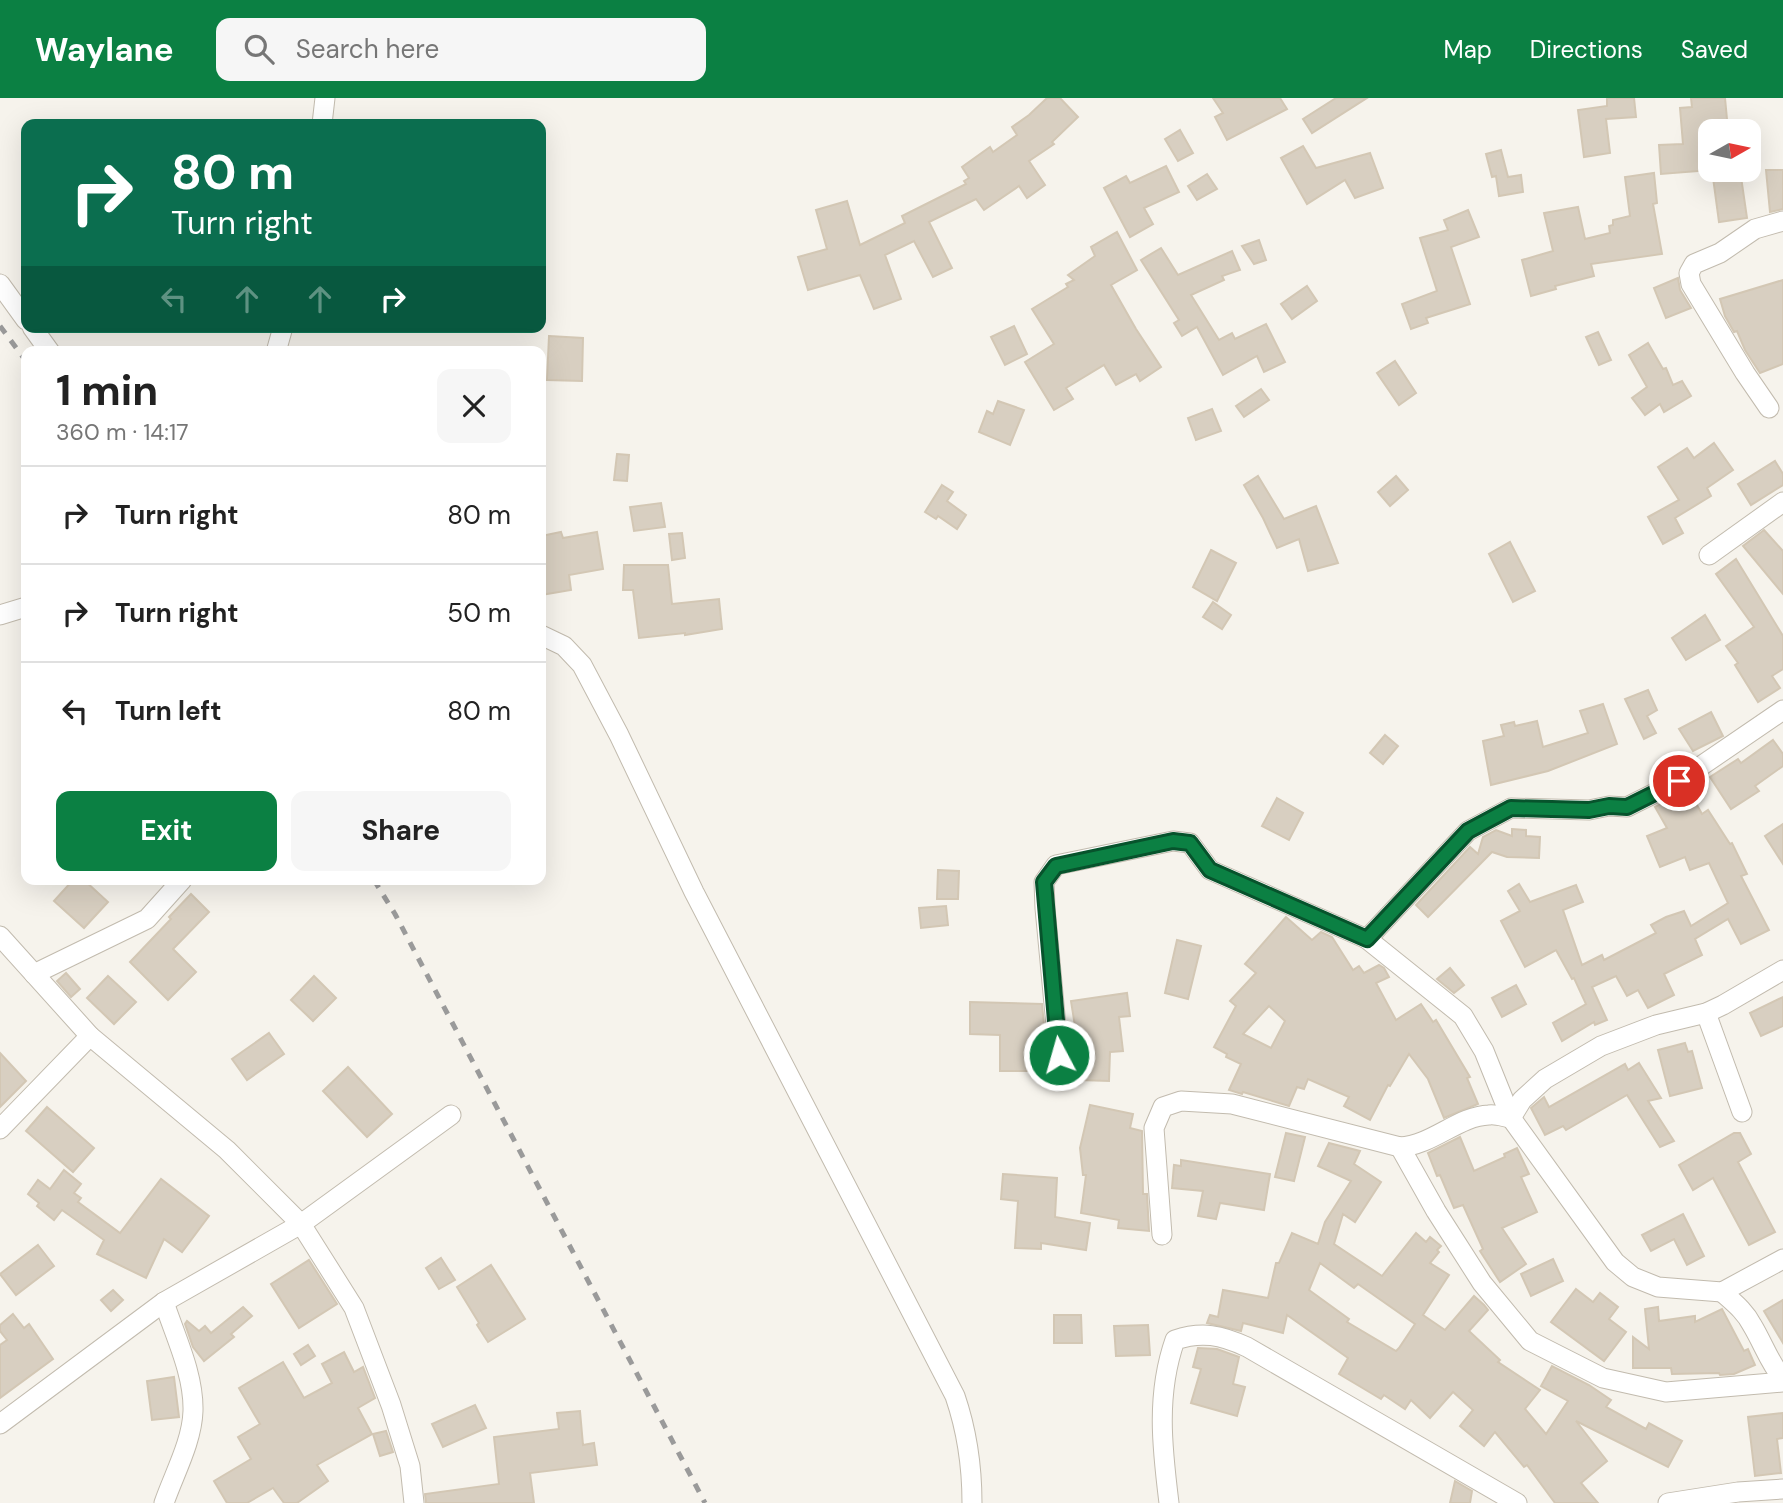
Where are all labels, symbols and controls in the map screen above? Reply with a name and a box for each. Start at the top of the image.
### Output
search box [216,18,706,81]
text: Waylane [35,28,174,71]
icon: search [240,30,278,68]
text: Search here [296,32,439,66]
text: Map [1444,34,1492,65]
text: Directions [1530,34,1643,65]
text: Saved [1681,34,1748,65]
north arrow [1698,119,1760,182]
map controls [1698,119,1761,182]
text: 80 m [171,140,294,204]
icon: right [56,147,147,238]
text: Turn right [171,202,313,244]
icon: left [155,280,193,318]
icon: ahead [228,280,266,318]
icon: ahead [301,280,339,318]
icon: right [374,280,412,318]
text: 1 min [56,363,158,418]
button: close [437,369,511,443]
text: 360 m · 14:17 [56,417,188,447]
icon: right [56,496,94,534]
text: Turn right [115,498,239,532]
text: 80 m [447,498,511,532]
icon: right [56,594,94,632]
text: Turn right [115,596,239,630]
text: 50 m [447,596,511,630]
icon: left [56,692,94,730]
text: Turn left [115,694,222,728]
text: 80 m [447,694,511,728]
pin [1649,751,1709,811]
icon: arrive [1660,762,1698,800]
button: Exit [56,791,277,871]
button: Share [291,791,511,871]
position arrow [1022,1018,1096,1092]

